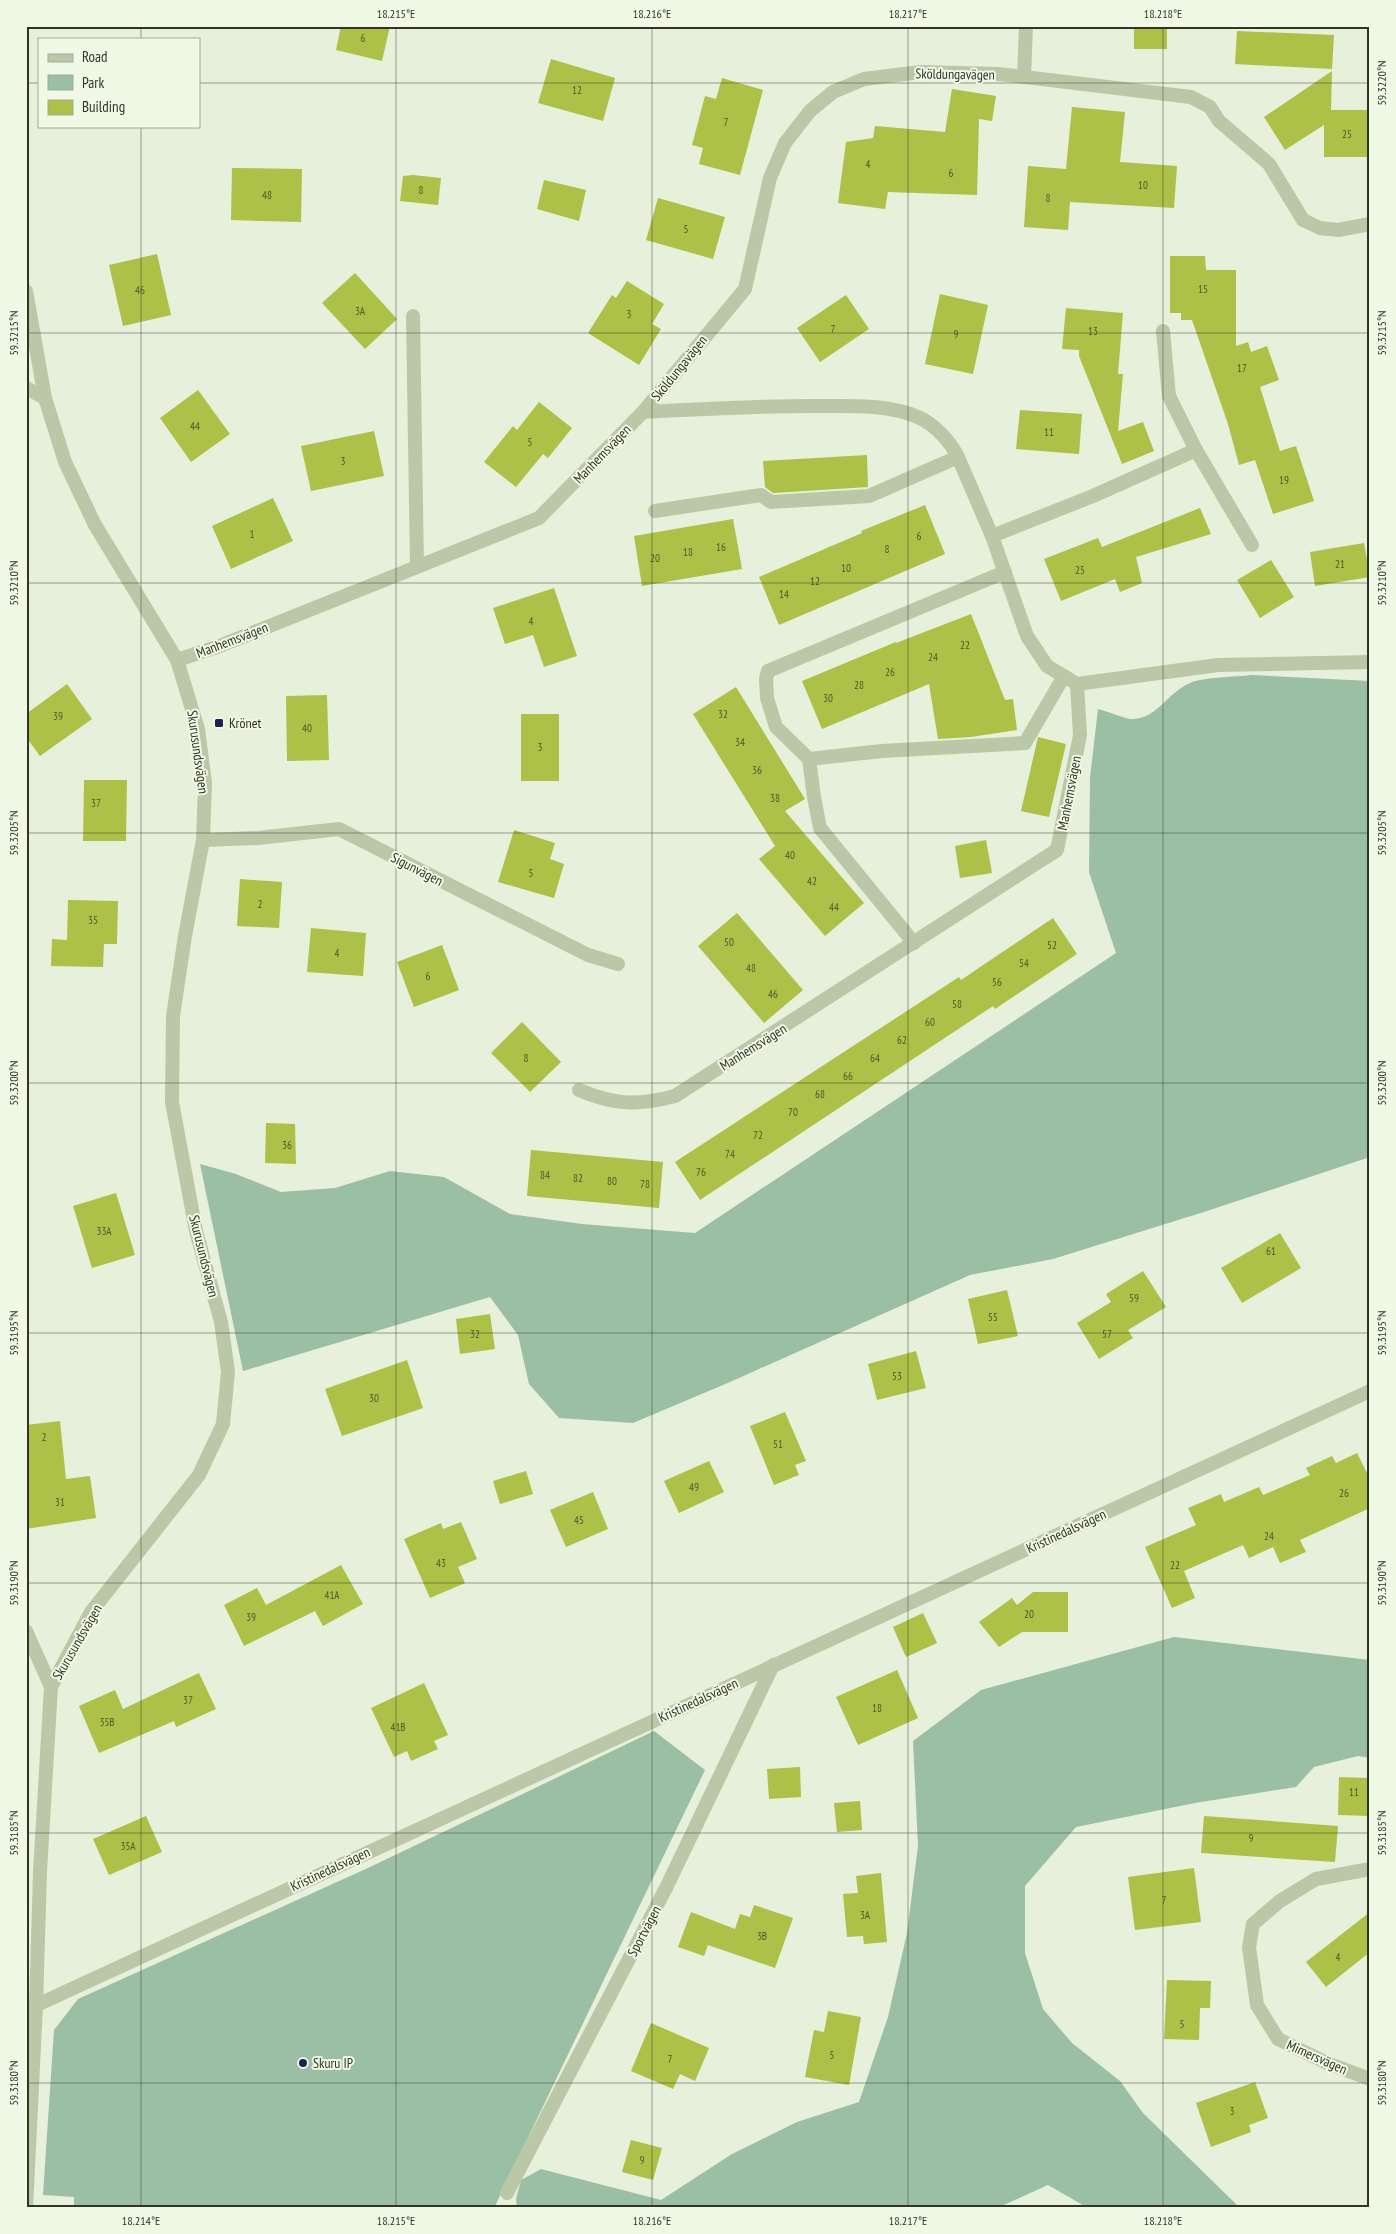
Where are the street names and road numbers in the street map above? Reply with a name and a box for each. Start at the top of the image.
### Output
street label: Sköldungavägen [915,64,995,84]
street label: Sköldungavägen [647,331,711,405]
street label: Manhemsvägen [569,421,635,487]
street label: Manhemsvägen [194,618,270,662]
street label: Skurusundsvägen [183,709,213,795]
street label: Manhemsvägen [1053,754,1085,832]
street label: Sigunvägen [388,848,446,890]
street label: Manhemsvägen [716,1019,790,1075]
street label: Skurusundsvägen [185,1213,223,1299]
street label: Kristinedalsvägen [1023,1505,1109,1557]
street label: Skurusundsvägen [48,1601,106,1683]
street label: Kristinedalsvägen [655,1674,741,1726]
street label: Kristinedalsvägen [287,1843,373,1895]
street label: Sportvägen [623,1902,665,1960]
street label: Mimersvägen [1284,2036,1350,2078]

